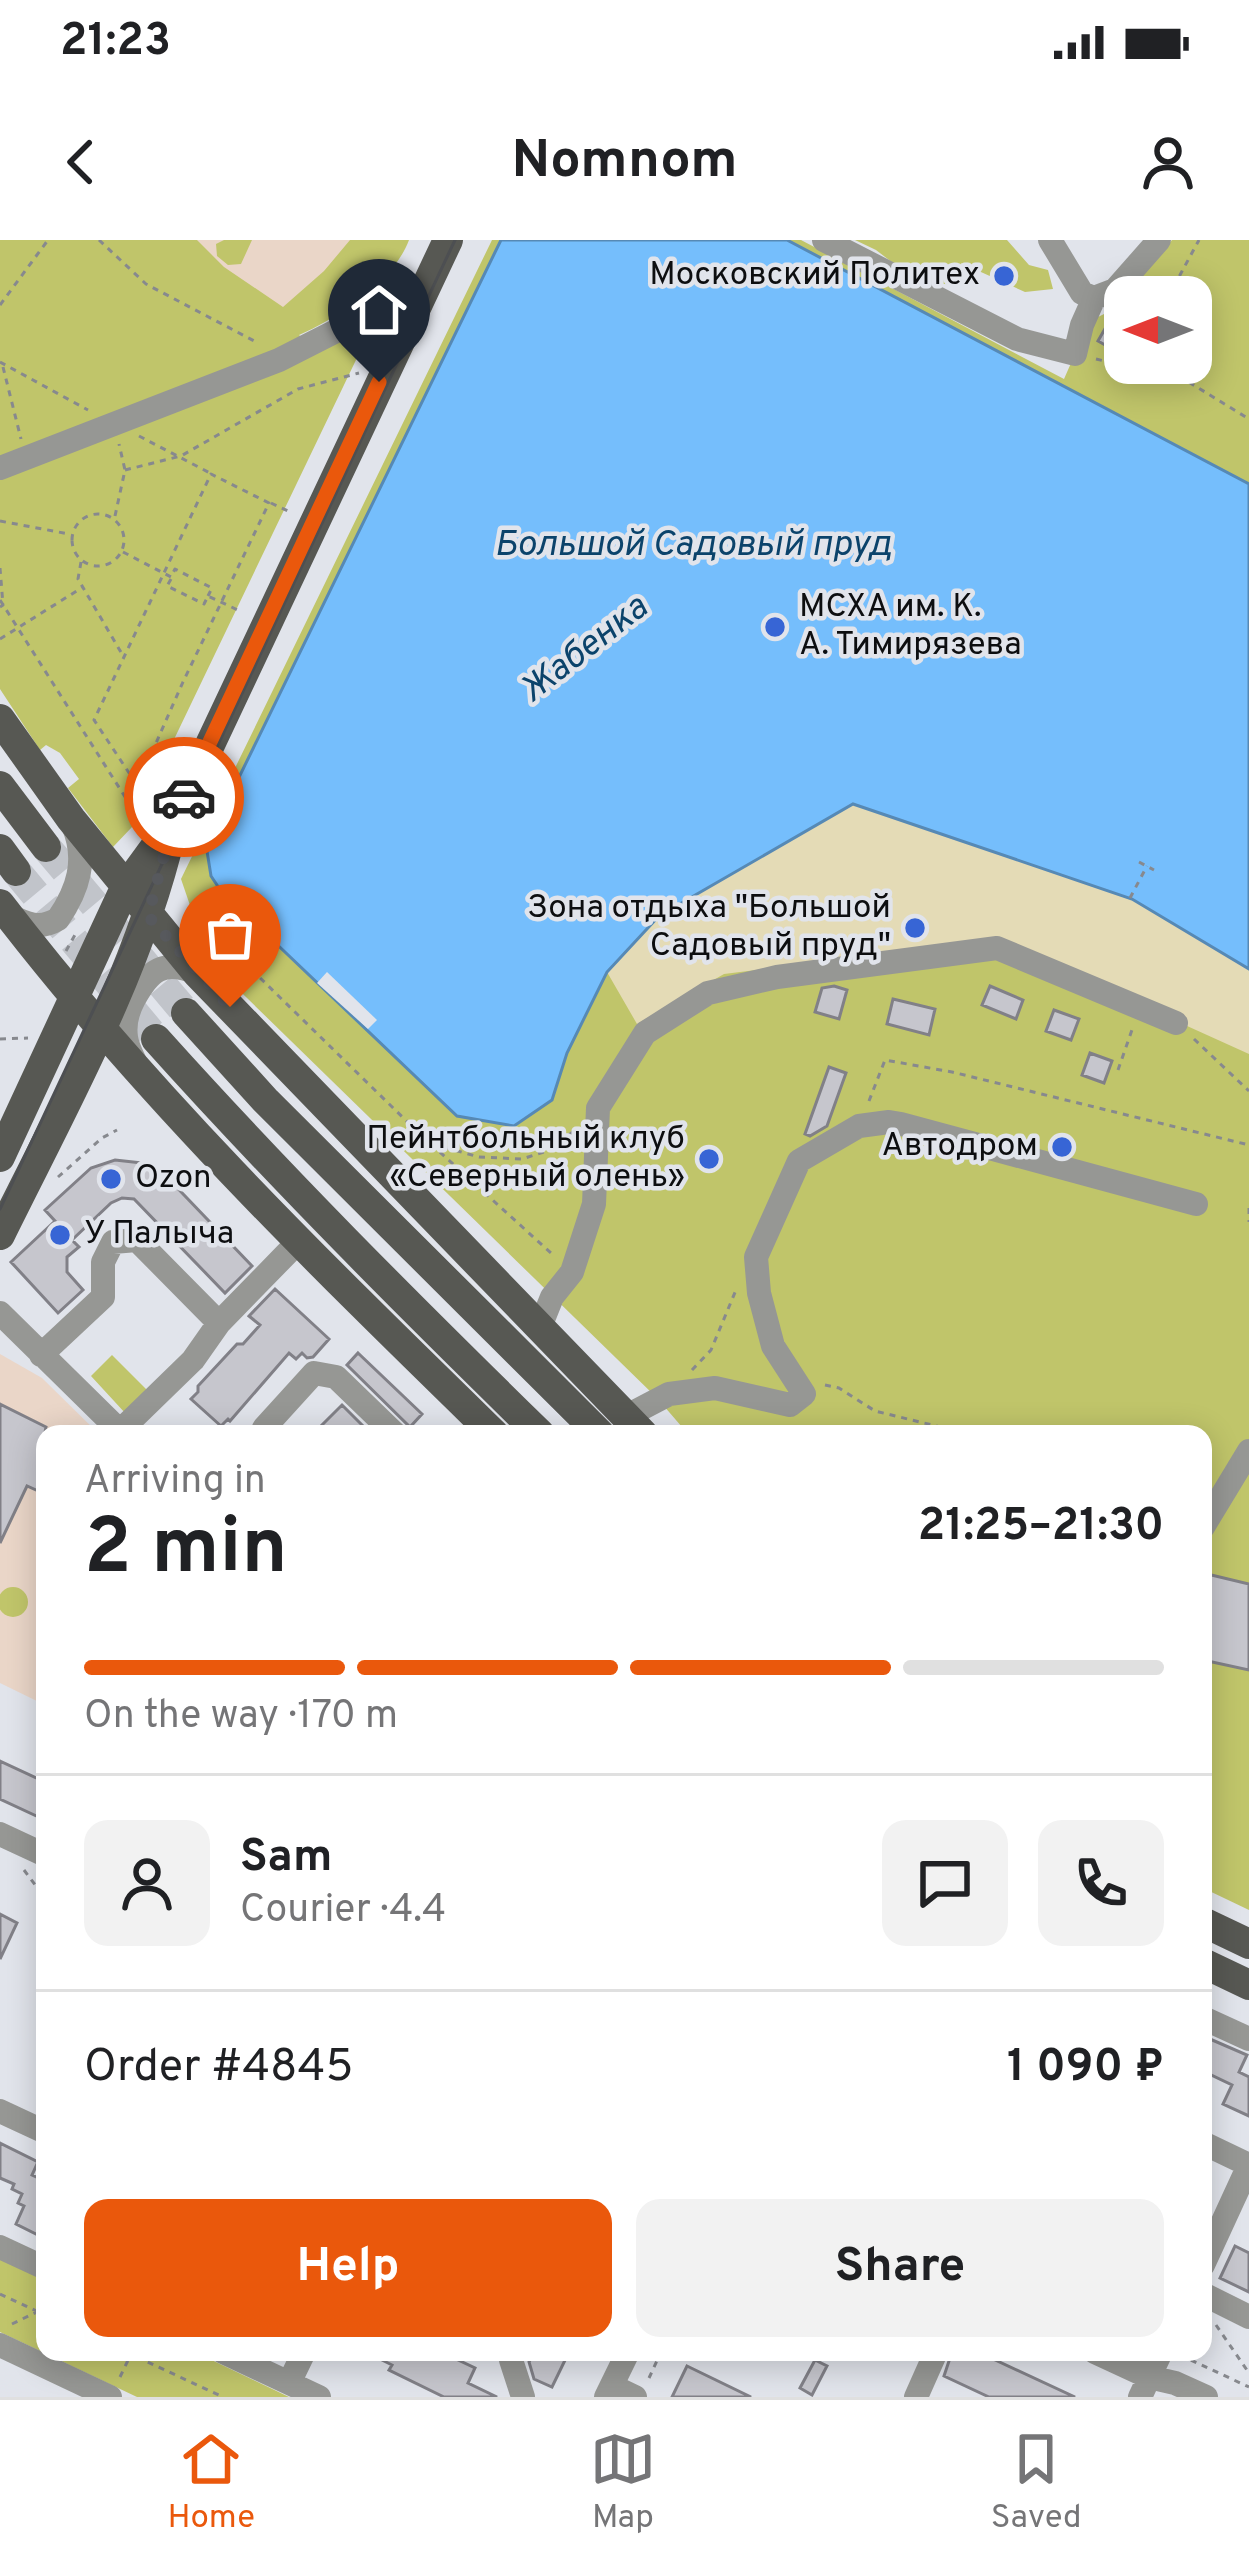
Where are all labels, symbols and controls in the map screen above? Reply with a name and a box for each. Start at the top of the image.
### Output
text: 21:23 [60,14,171,71]
text: Nomnom [511,128,738,197]
icon: back [48,129,114,195]
icon: person [1135,129,1201,195]
place label: Московский Политех [649,255,980,297]
pin [328,259,430,382]
marker: Московский Политех [991,263,1017,289]
north arrow [1104,276,1212,384]
map controls [1104,276,1212,384]
icon: home [346,277,412,343]
water label: Большой Садовый пруд [494,523,892,569]
water label: Жабенка [512,586,658,714]
place label: МСХА им. К. А. Тимирязева [799,587,1022,667]
marker: МСХА им. К. А. Тимирязева [762,614,788,640]
courier [124,737,244,857]
icon: car [151,764,217,830]
pin [179,884,281,1007]
place label: Зона отдыха "Большой Садовый пруд" [527,888,891,968]
icon: bag [197,902,263,968]
marker: Зона отдыха "Большой Садовый пруд" [902,915,928,941]
place label: Пейнтбольный клуб «Северный олень» [366,1119,685,1199]
place label: Автодром [881,1126,1038,1168]
marker: Автодром [1049,1134,1075,1160]
marker: Пейнтбольный клуб «Северный олень» [696,1146,722,1172]
place label: Ozon [135,1158,212,1200]
marker: Ozon [98,1166,124,1192]
place label: У Палыча [84,1214,234,1256]
marker: У Палыча [47,1222,73,1248]
text: Arriving in [84,1458,266,1507]
text: 21:25–21:30 [918,1499,1164,1556]
text: 2 min [84,1502,288,1601]
text: On the way · 170 m [84,1693,398,1742]
button: person [84,1820,210,1946]
button: chat [882,1820,1008,1946]
button: phone [1038,1820,1164,1946]
text: Sam [240,1830,332,1887]
text: Courier · 4.4 [240,1887,446,1936]
text: Order #4845 [84,2040,354,2097]
text: 1 090 ₽ [1007,2040,1164,2097]
button: Help [84,2199,612,2337]
button: Share [636,2199,1164,2337]
tab: Home [167,2426,255,2540]
tab: Map [590,2426,656,2540]
tab: Saved [991,2426,1082,2540]

